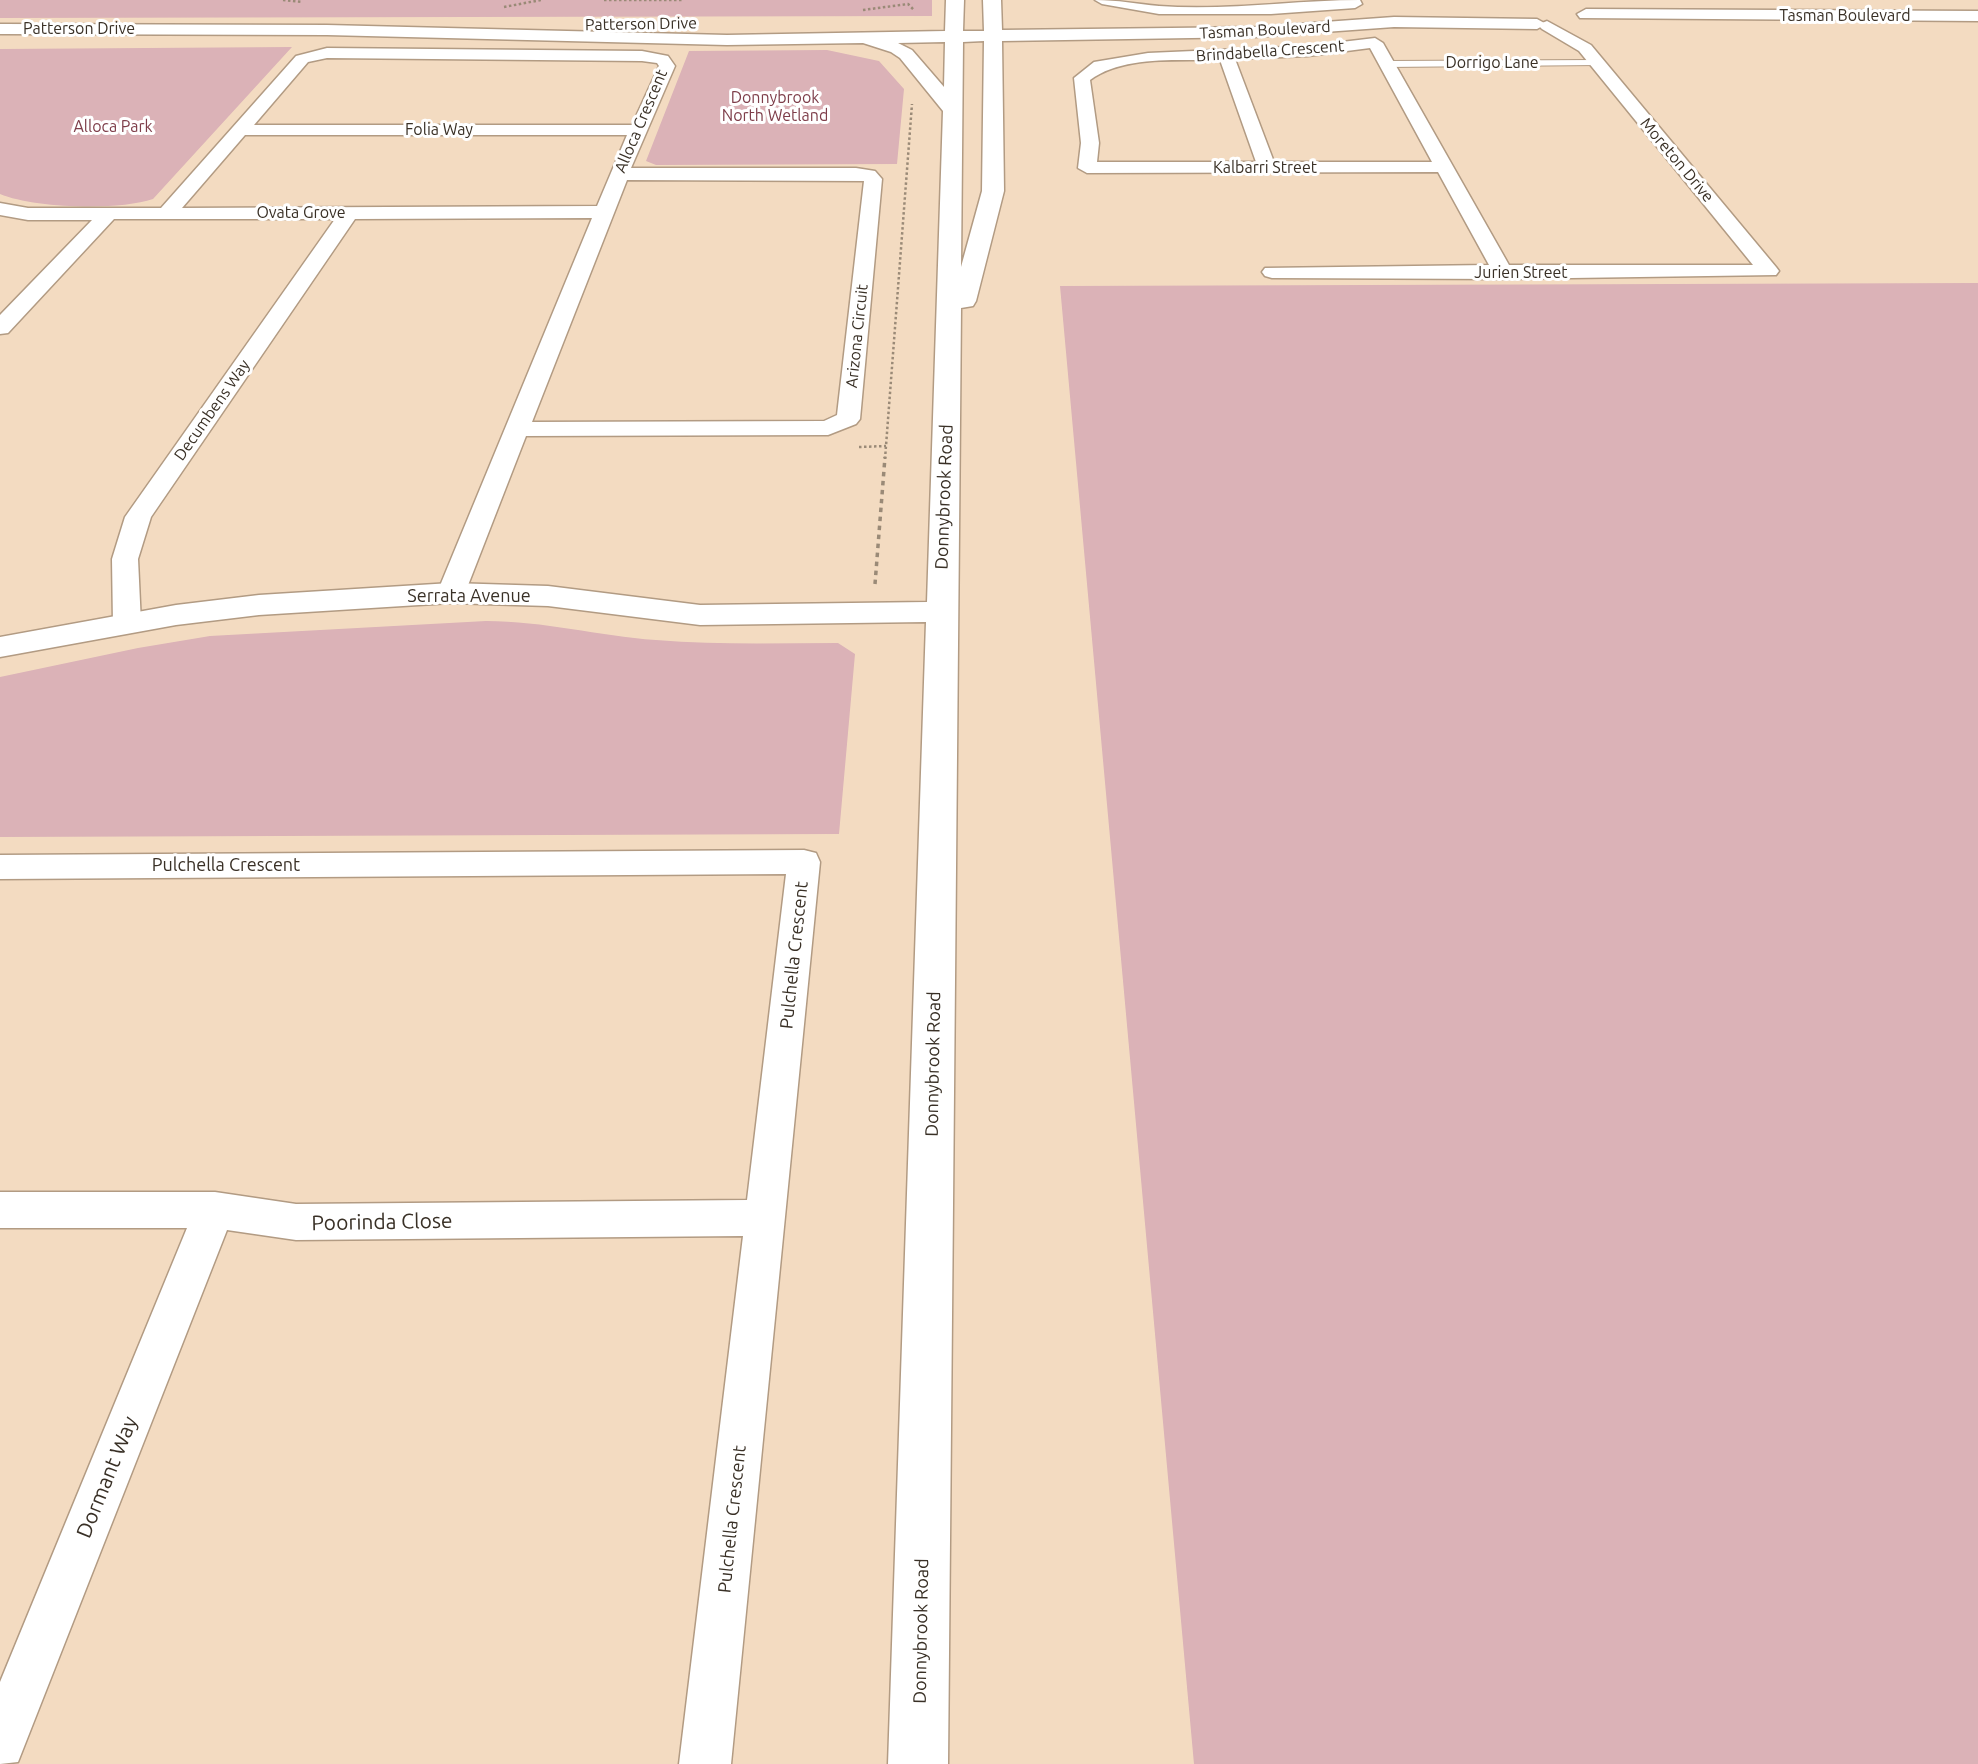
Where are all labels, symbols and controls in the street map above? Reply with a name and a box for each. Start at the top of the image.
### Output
street label: Tasman Boulevard [1779,6,1911,26]
street label: Patterson Drive [585,13,697,35]
street label: Tasman Boulevard [1199,17,1331,43]
street label: Patterson Drive [23,19,135,39]
street label: Brindabella Crescent [1195,36,1345,66]
street label: Dorrigo Lane [1445,53,1539,73]
street label: Alloca Crescent [611,66,671,176]
park label: Donnybrook North Wetland [722,88,828,126]
street label: Moreton Drive [1636,114,1718,206]
park label: Alloca Park [73,117,153,137]
street label: Folia Way [405,120,473,140]
street label: Kalbarri Street [1213,158,1317,178]
street label: Ovata Grove [256,203,346,223]
street label: Jurien Street [1474,263,1568,283]
street label: Arizona Circuit [842,283,872,389]
street label: Decumbens Way [170,356,254,464]
street label: Donnybrook Road [931,424,957,570]
street label: Serrata Avenue [407,585,531,607]
street label: Pulchella Crescent [152,854,300,876]
street label: Pulchella Crescent [776,880,812,1030]
street label: Donnybrook Road [921,991,945,1137]
street label: Poorinda Close [311,1208,453,1236]
street label: Dormant Way [71,1413,143,1541]
street label: Pulchella Crescent [714,1444,750,1594]
street label: Donnybrook Road [909,1558,933,1704]

